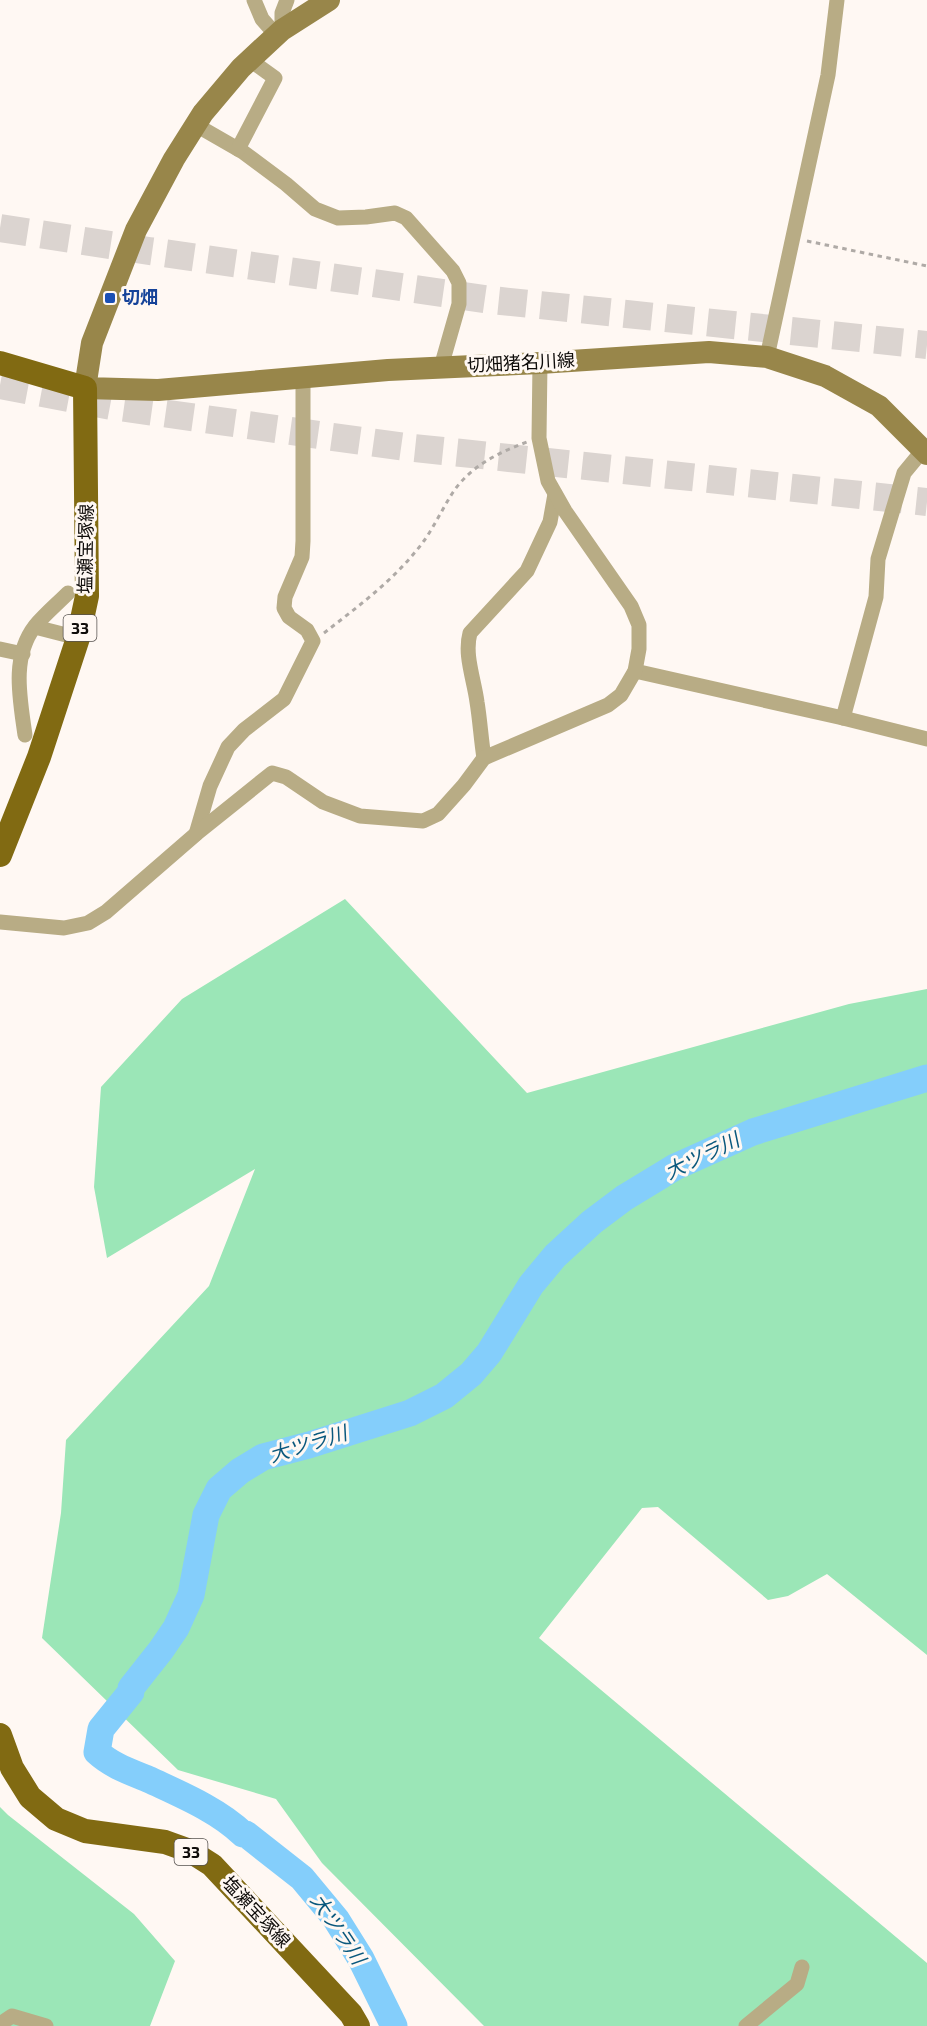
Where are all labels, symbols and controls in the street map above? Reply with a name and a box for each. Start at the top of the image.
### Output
place label: 切畑 [122,286,158,308]
marker: 切畑 [103,291,117,305]
street label: 切畑猪名川線 [466,348,575,376]
street label: 塩瀬宝塚線 [73,504,97,594]
road number: 33 [64,615,97,641]
water label: 大ツラ川 [660,1126,745,1183]
water label: 大ツラ川 [266,1419,351,1466]
road number: 33 [174,1839,207,1865]
street label: 塩瀬宝塚線 [218,1871,295,1952]
water label: 大ツラ川 [307,1889,372,1970]

